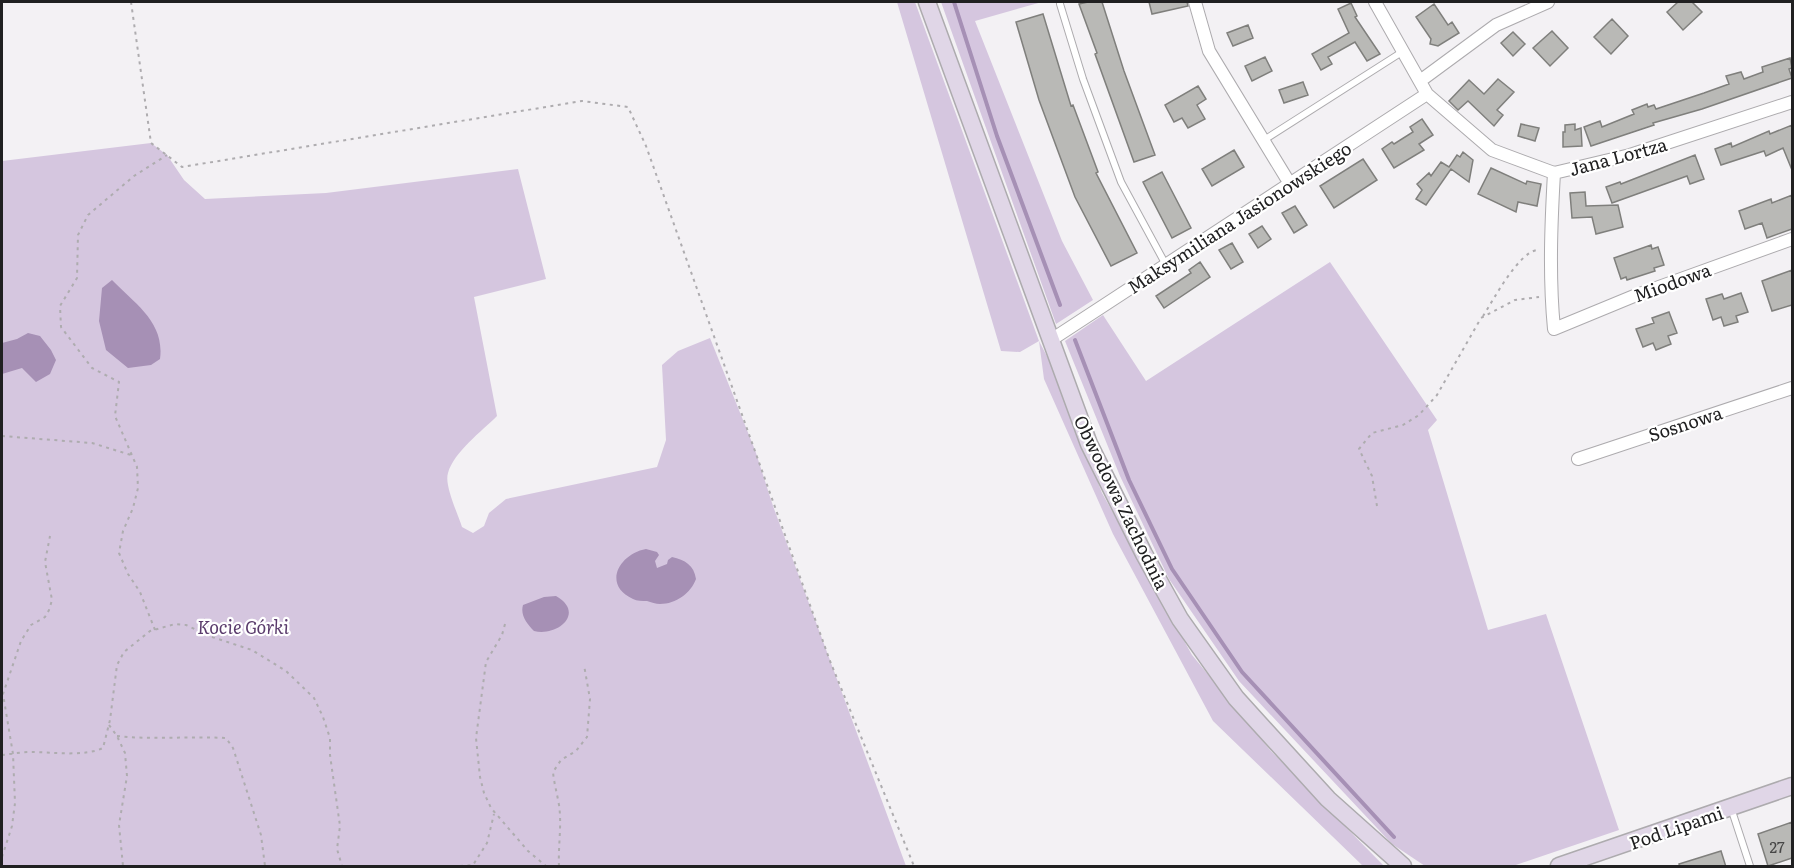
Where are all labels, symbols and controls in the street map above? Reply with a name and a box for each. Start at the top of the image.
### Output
street label: Jana Lortza [1566,130,1670,182]
street label: Maksymiliana Jasionowskiego [1122,134,1356,300]
street label: Miodowa [1630,255,1715,308]
street label: Sosnowa [1645,398,1726,448]
street label: Obwodowa Zachodnia [1068,410,1176,594]
park label: Kocie Górki [197,613,289,640]
street label: Pod Lipami [1625,798,1727,856]
house number: 27 [1769,835,1785,858]

